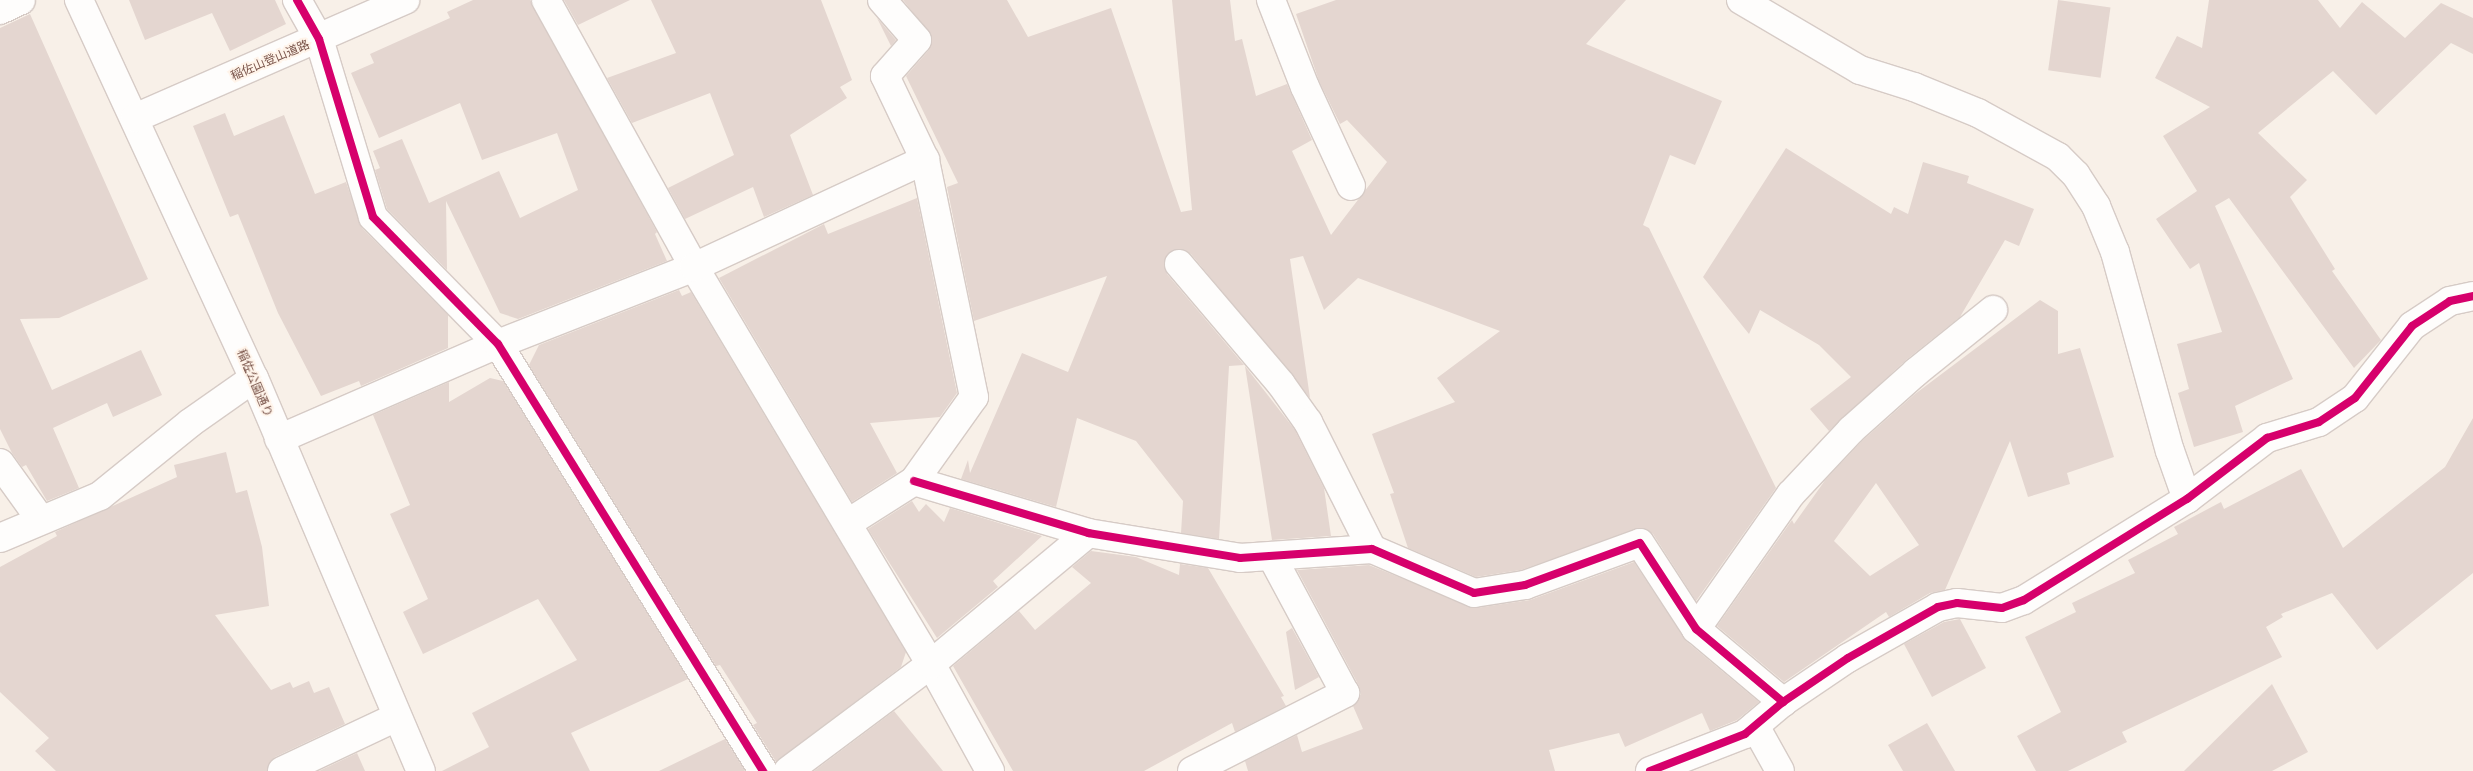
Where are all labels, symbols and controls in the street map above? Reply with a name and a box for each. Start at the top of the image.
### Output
street label: 稲佐山登山道路 [229,37,311,83]
street label: 稲佐公園通り [234,347,276,419]

